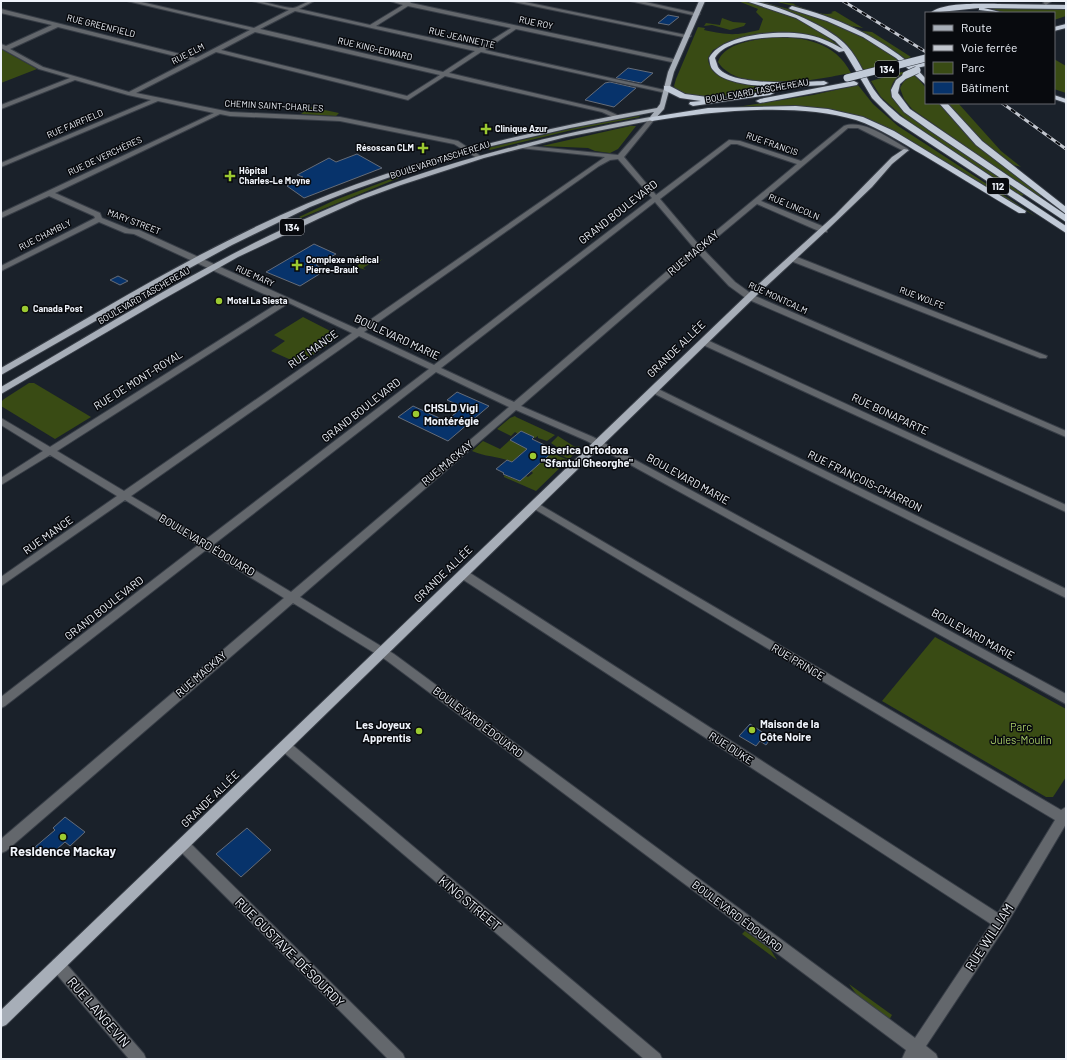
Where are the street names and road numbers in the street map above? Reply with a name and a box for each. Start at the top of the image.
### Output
street label: RUE GREENFIELD [66,12,136,39]
street label: RUE ROY [518,14,554,31]
street label: RUE JEANNETTE [428,25,496,50]
street label: RUE KING-EDWARD [337,35,413,62]
street label: RUE ELM [169,41,206,67]
road number: 134 [875,61,899,77]
street label: BOULEVARD TASCHEREAU [704,76,810,105]
street label: CHEMIN SAINT-CHARLES [224,97,324,114]
street label: RUE FAIRFIELD [45,107,105,140]
street label: RUE FRANCIS [745,130,800,158]
street label: RUE DE VERCHÈRES [66,134,144,178]
street label: BOULEVARD TASCHEREAU [388,138,491,181]
street label: GRAND BOULEVARD [576,177,660,246]
road number: 112 [987,178,1009,194]
street label: RUE LINCOLN [767,191,821,222]
street label: MARY STREET [106,206,162,237]
street label: RUE CHAMBLY [17,217,73,253]
road number: 134 [280,219,304,235]
street label: RUE MACKAY [664,227,721,278]
street label: RUE MARY [234,262,276,289]
street label: BOULEVARD TASCHEREAU [96,265,192,326]
street label: RUE MONTCALM [747,279,809,316]
street label: RUE WOLFE [898,284,946,311]
street label: BOULEVARD MARIE [353,311,442,362]
street label: GRANDE ALLÉE [644,317,708,380]
street label: RUE MANCE [285,326,340,371]
street label: RUE DE MONT-ROYAL [91,347,184,412]
street label: GRAND BOULEVARD [319,375,403,444]
street label: RUE BONAPARTE [850,390,931,437]
street label: RUE MACKAY [418,437,475,488]
street label: RUE FRANÇOIS-CHARRON [806,447,925,514]
street label: BOULEVARD MARIE [645,450,732,507]
street label: BOULEVARD ÉDOUARD [157,511,258,578]
street label: RUE MANCE [20,512,75,557]
street label: GRANDE ALLÉE [411,542,475,605]
street label: GRAND BOULEVARD [62,573,146,642]
street label: BOULEVARD MARIE [930,605,1017,662]
street label: RUE PRINCE [769,641,827,683]
street label: RUE MACKAY [173,648,229,699]
street label: BOULEVARD ÉDOUARD [431,684,526,760]
street label: RUE DUKE [707,729,756,767]
street label: GRANDE ALLÉE [178,767,242,830]
street label: KING STREET [436,872,504,934]
street label: BOULEVARD ÉDOUARD [690,878,785,954]
street label: RUE GUSTAVE-DÉSOURDY [232,894,348,1010]
street label: RUE WILLIAM [961,900,1017,974]
street label: RUE LANGEVIN [64,974,134,1050]

